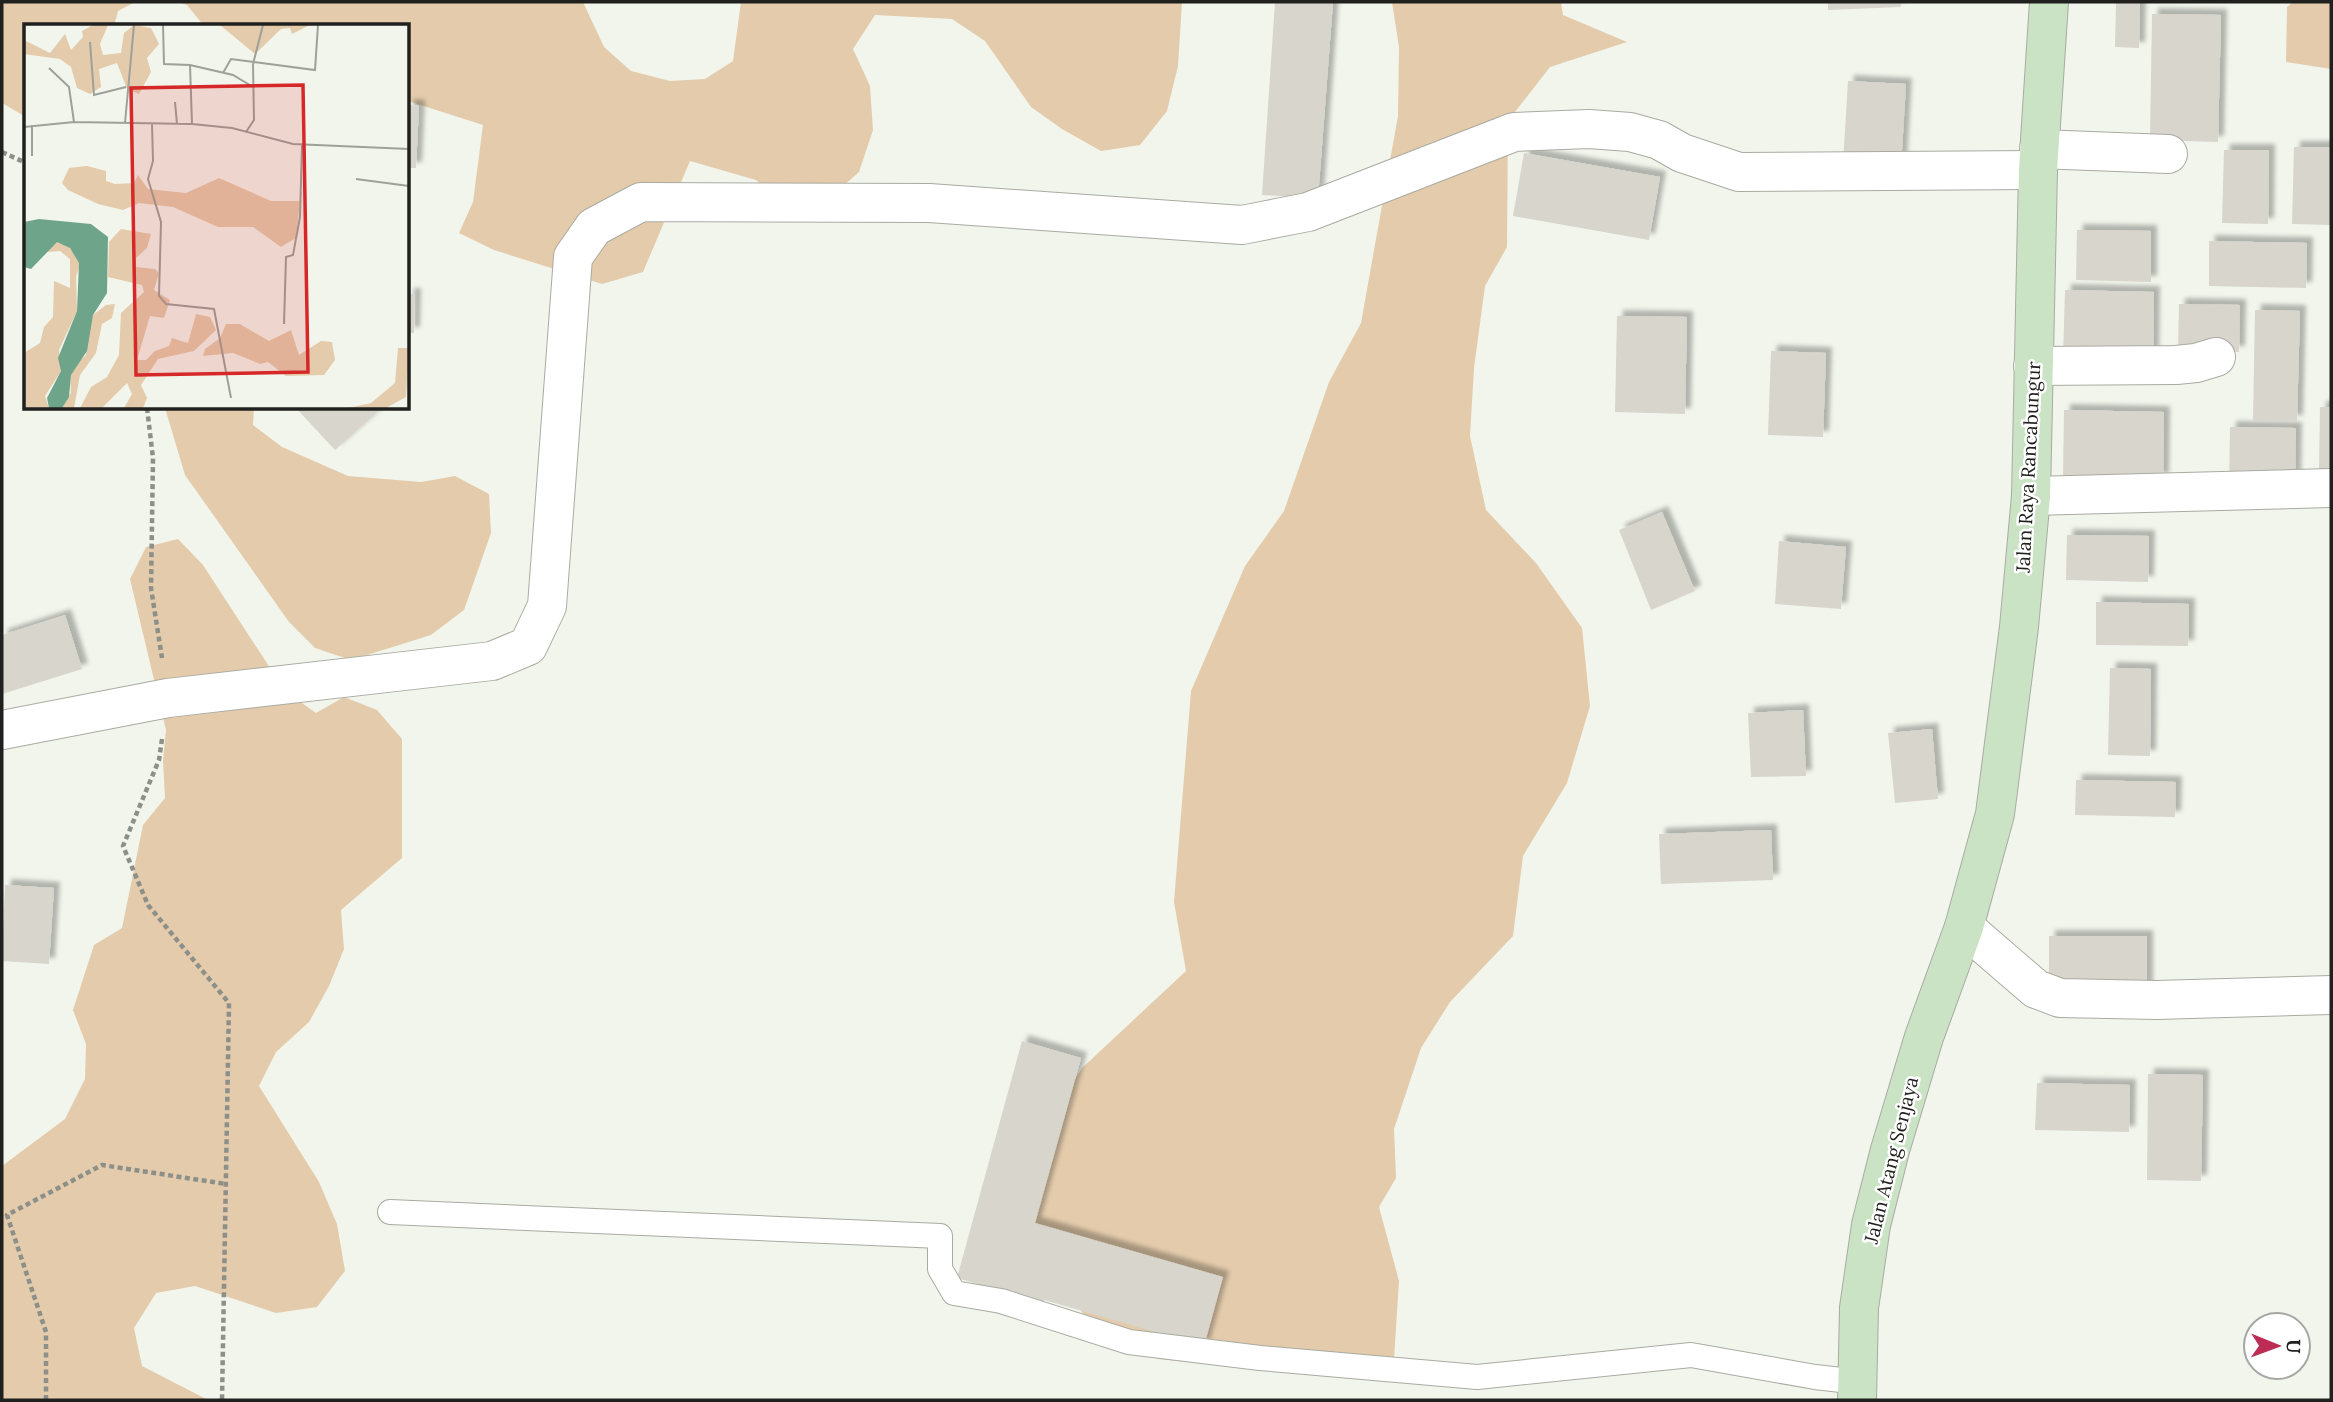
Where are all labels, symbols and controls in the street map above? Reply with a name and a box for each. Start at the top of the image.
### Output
inset map [24,24,410,410]
street label: Jalan Raya Rancabungur [2010,360,2046,574]
street label: Jalan Atang Senjaya [1858,1074,1923,1247]
north arrow [2242,1311,2312,1381]
text: U [2282,1339,2306,1354]

